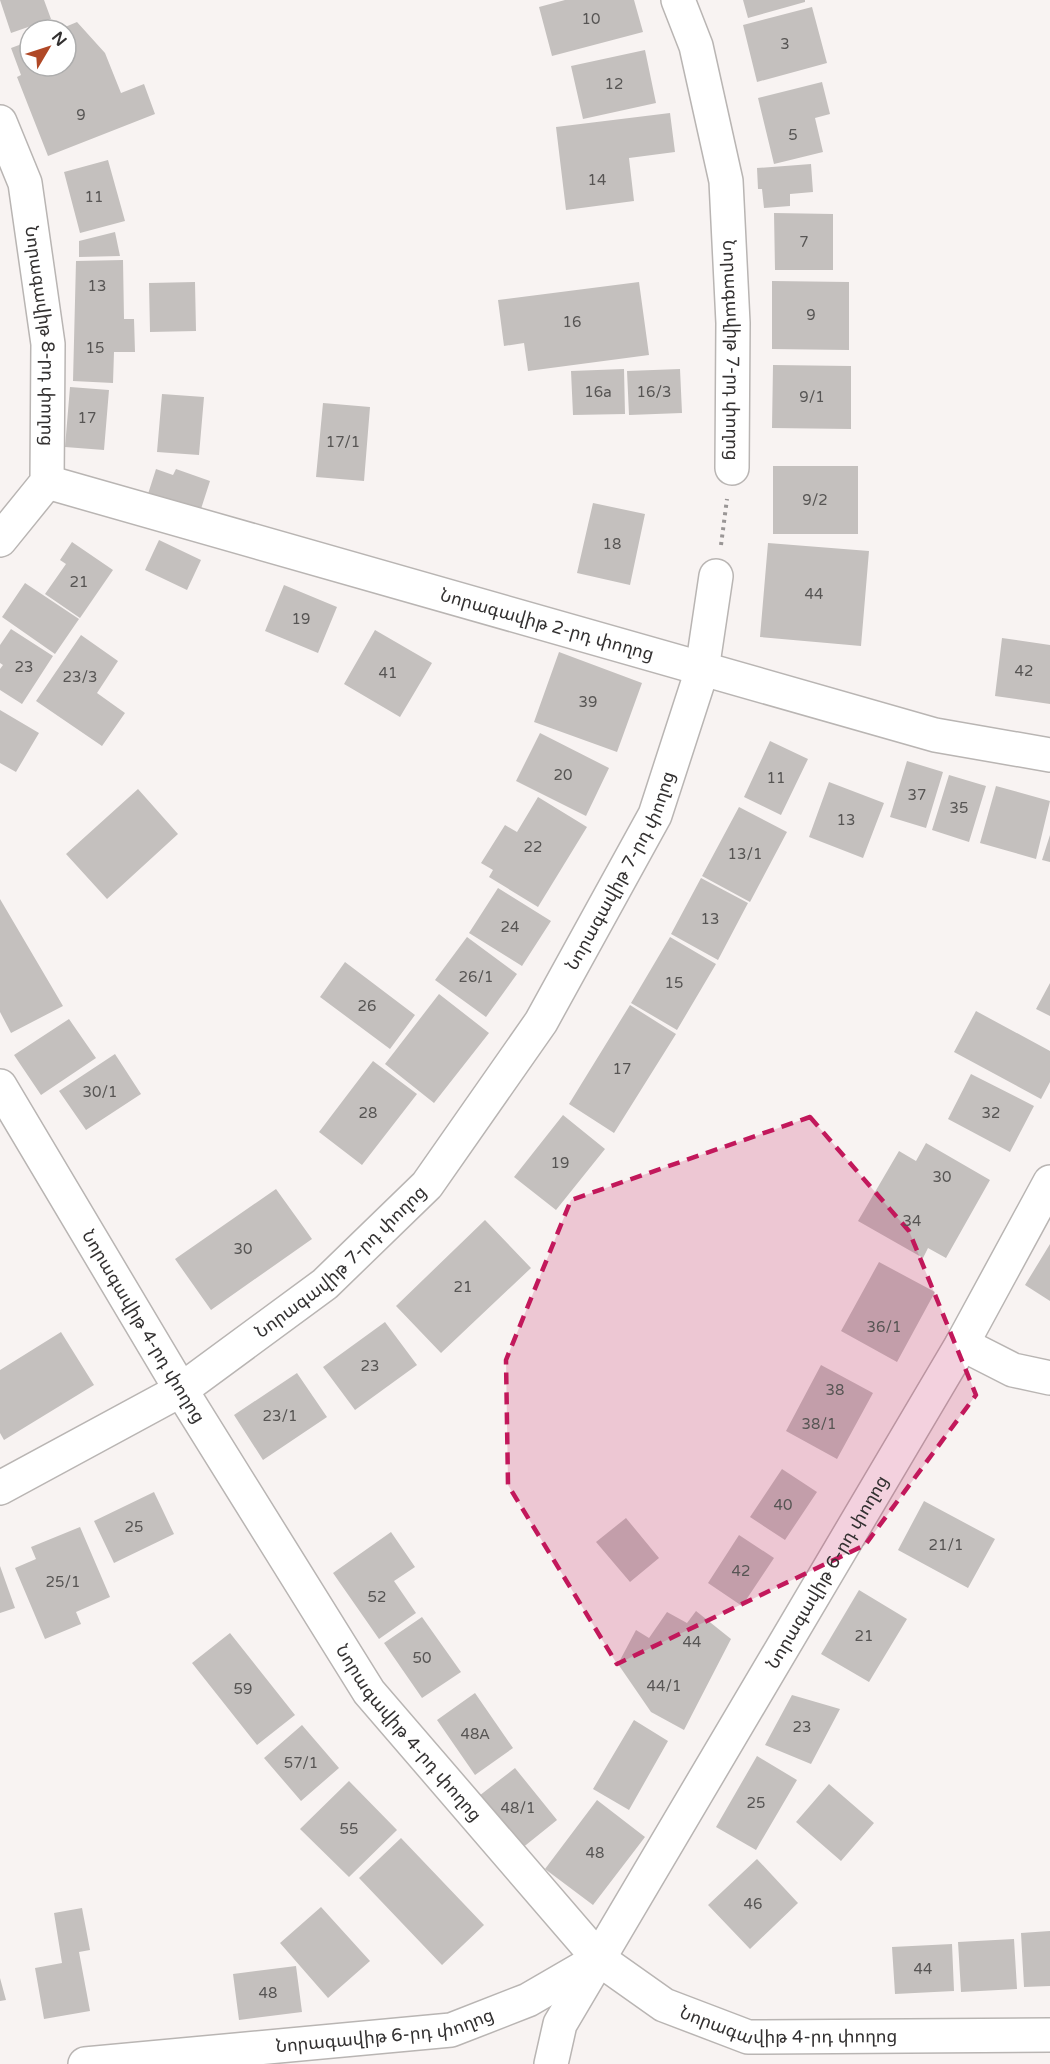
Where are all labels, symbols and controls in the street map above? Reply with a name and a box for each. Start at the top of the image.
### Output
house number: 10 [582,10,600,28]
north arrow [18,18,78,78]
text: N [47,28,71,50]
house number: 3 [780,35,790,53]
house number: 12 [605,75,623,93]
house number: 9 [76,106,86,124]
house number: 5 [788,126,798,144]
house number: 14 [588,171,606,189]
house number: 11 [85,188,103,206]
street label: Նորագավիթ 8-րդ փողոց [20,224,59,446]
house number: 7 [799,233,809,251]
street label: Նորագավիթ 7-րդ փողոց [718,239,744,461]
house number: 13 [88,277,106,295]
house number: 9 [806,306,816,324]
house number: 16 [563,313,581,331]
house number: 15 [86,339,104,357]
house number: 16a [584,383,612,401]
house number: 16/3 [637,383,671,401]
house number: 9/1 [799,388,825,406]
house number: 17 [78,409,96,427]
house number: 17/1 [326,433,360,451]
house number: 9/2 [802,491,828,509]
house number: 18 [603,535,621,553]
house number: 21 [70,573,88,591]
street label: Նորագավիթ 2-րդ փողոց [438,584,656,665]
house number: 44 [805,585,823,603]
house number: 19 [292,610,310,628]
house number: 23 [15,658,33,676]
house number: 42 [1015,662,1033,680]
house number: 41 [379,664,397,682]
house number: 23/3 [63,668,97,686]
house number: 39 [579,693,597,711]
house number: 20 [554,766,572,784]
street label: Նորագավիթ 7-րդ փողոց [561,768,679,974]
house number: 11 [767,769,785,787]
house number: 37 [908,786,926,804]
house number: 35 [950,799,968,817]
house number: 13 [837,811,855,829]
house number: 22 [524,838,542,856]
house number: 13/1 [728,845,762,863]
house number: 13 [701,910,719,928]
house number: 24 [501,918,519,936]
house number: 26/1 [459,968,493,986]
house number: 15 [665,974,683,992]
house number: 26 [358,997,376,1015]
house number: 17 [613,1060,631,1078]
house number: 30/1 [83,1083,117,1101]
house number: 28 [359,1104,377,1122]
house number: 32 [982,1104,1000,1122]
house number: 19 [551,1154,569,1172]
house number: 30 [933,1168,951,1186]
street label: Նորագավիթ 7-րդ փողոց [251,1181,431,1343]
house number: 34 [903,1212,921,1230]
street label: Նորագավիթ 4-րդ փողոց [77,1226,210,1427]
house number: 30 [234,1240,252,1258]
house number: 21 [454,1278,472,1296]
house number: 36/1 [867,1318,901,1336]
house number: 23 [361,1357,379,1375]
house number: 38 [826,1381,844,1399]
house number: 23/1 [263,1407,297,1425]
house number: 38/1 [802,1415,836,1433]
street label: Նորագավիթ 6-րդ փողոց [761,1471,893,1673]
house number: 40 [774,1496,792,1514]
house number: 25 [125,1518,143,1536]
house number: 21/1 [929,1536,963,1554]
house number: 42 [732,1562,750,1580]
house number: 25/1 [46,1573,80,1591]
house number: 52 [368,1588,386,1606]
house number: 21 [855,1627,873,1645]
house number: 44 [683,1633,701,1651]
street label: Նորագավիթ 4-րդ փողոց [331,1640,486,1826]
house number: 50 [413,1649,431,1667]
house number: 44/1 [647,1677,681,1695]
house number: 59 [234,1680,252,1698]
house number: 23 [793,1718,811,1736]
house number: 48А [461,1725,489,1743]
house number: 57/1 [284,1754,318,1772]
house number: 25 [747,1794,765,1812]
house number: 48/1 [501,1799,535,1817]
house number: 55 [340,1820,358,1838]
house number: 48 [586,1844,604,1862]
house number: 46 [744,1895,762,1913]
house number: 44 [914,1960,932,1978]
house number: 48 [259,1984,277,2002]
street label: Նորագավիթ 4-րդ փողոց [677,2001,897,2049]
street label: Նորագավիթ 6-րդ փողոց [275,2003,497,2057]

